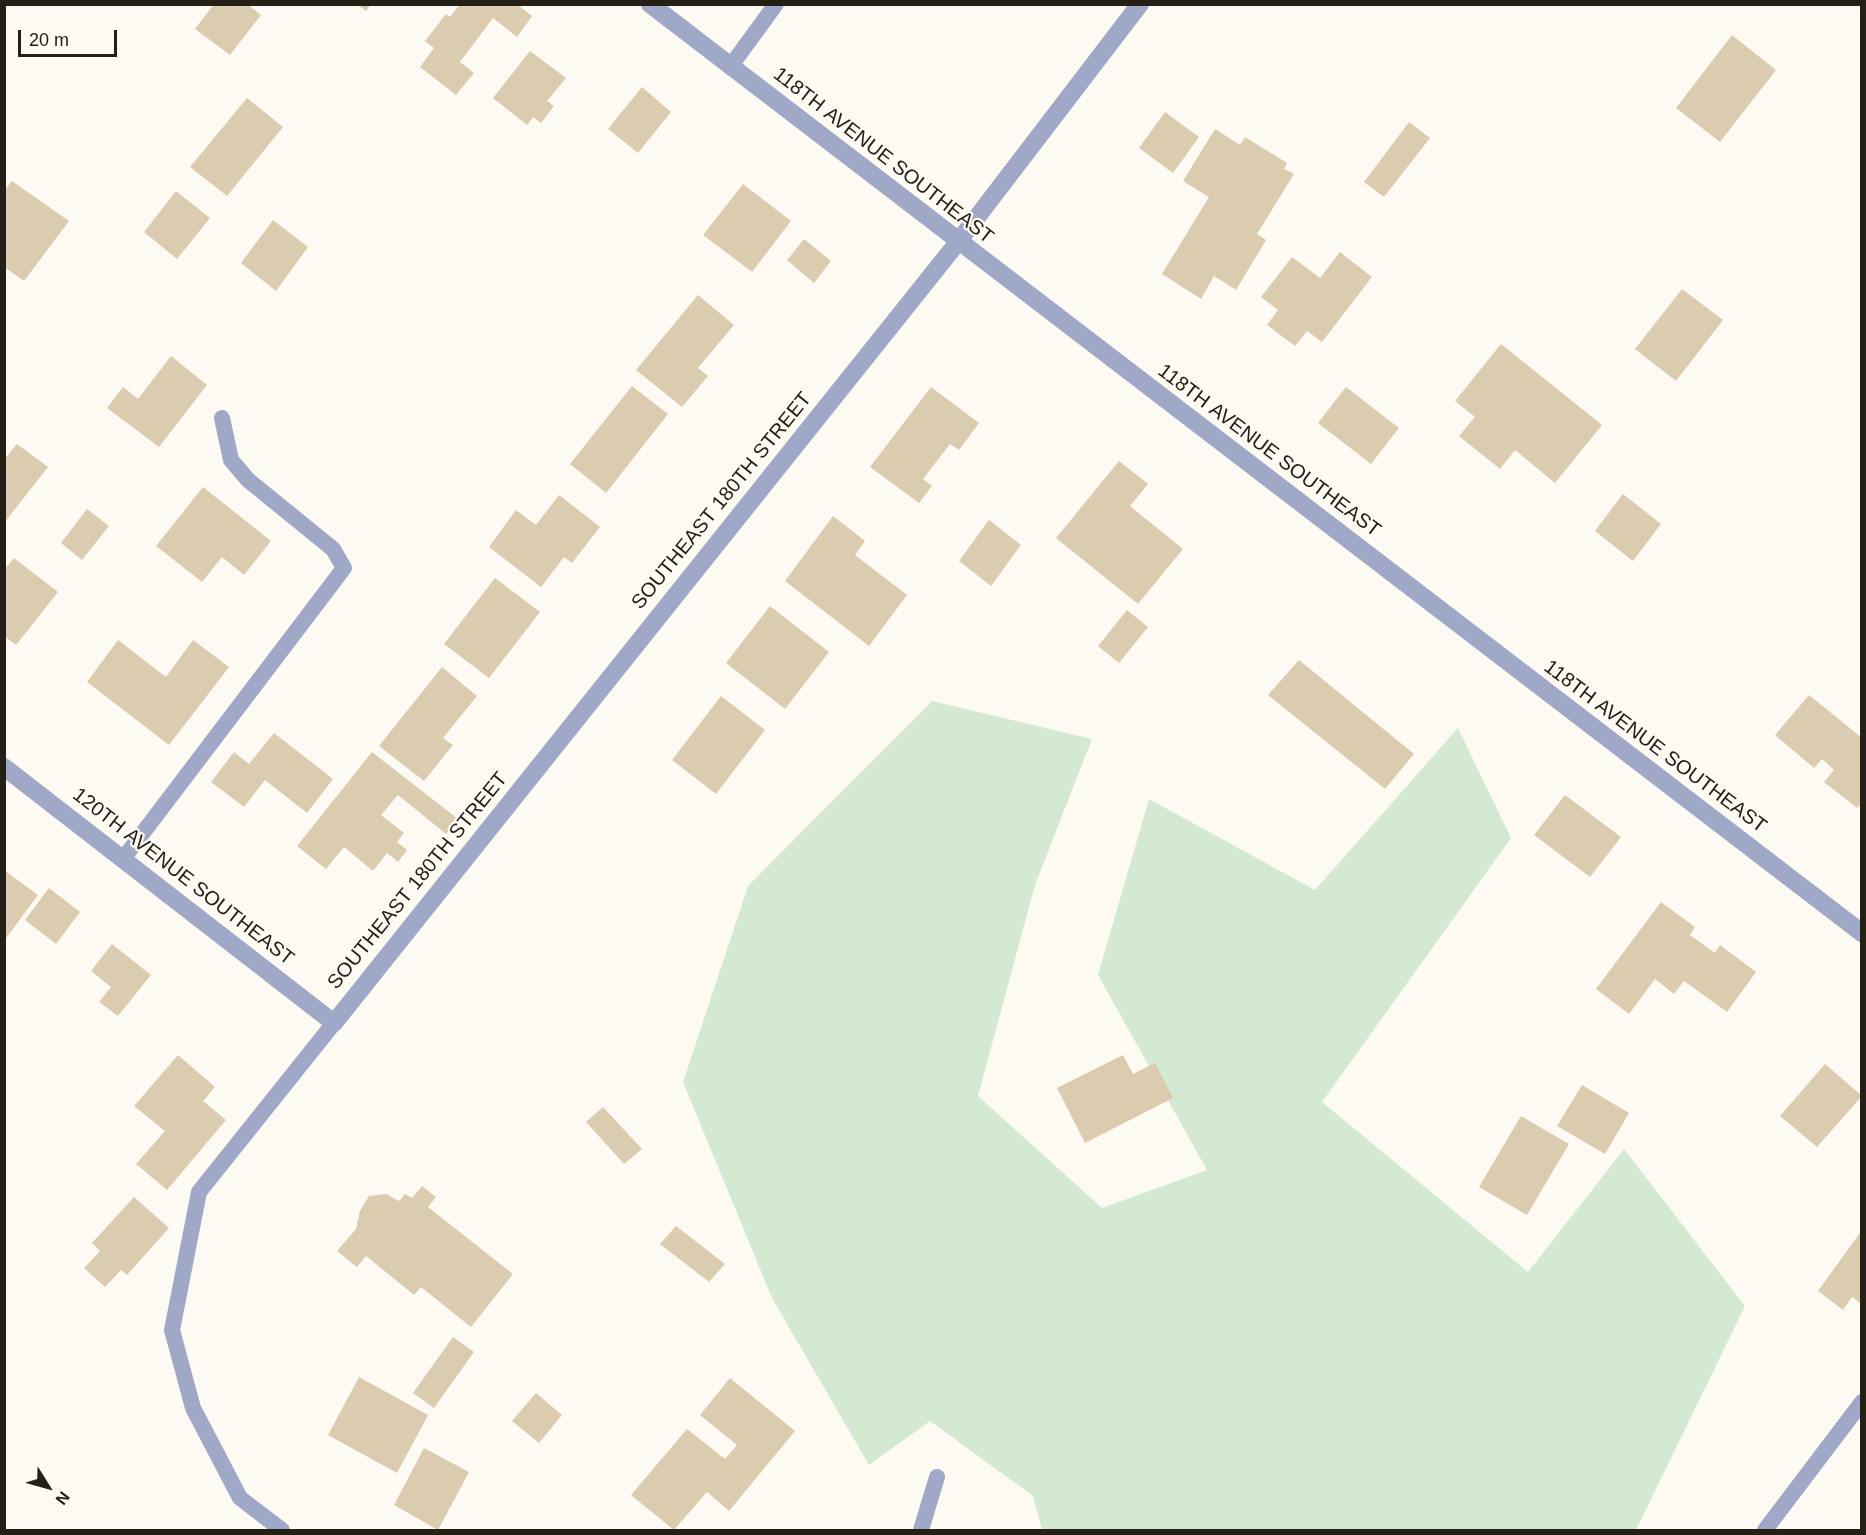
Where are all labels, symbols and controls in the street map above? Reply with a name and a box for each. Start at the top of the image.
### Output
scale bar [21,18,120,56]
text: 20 m [29,30,69,50]
street label: 118TH AVENUE SOUTHEAST [768,63,998,249]
street label: 118TH AVENUE SOUTHEAST [1153,359,1385,543]
street label: SOUTHEAST 180TH STREET [627,388,817,614]
street label: 118TH AVENUE SOUTHEAST [1539,655,1771,839]
street label: SOUTHEAST 180TH STREET [323,768,513,994]
street label: 120TH AVENUE SOUTHEAST [68,783,298,971]
north arrow [18,1457,78,1517]
text: N [53,1488,73,1508]

